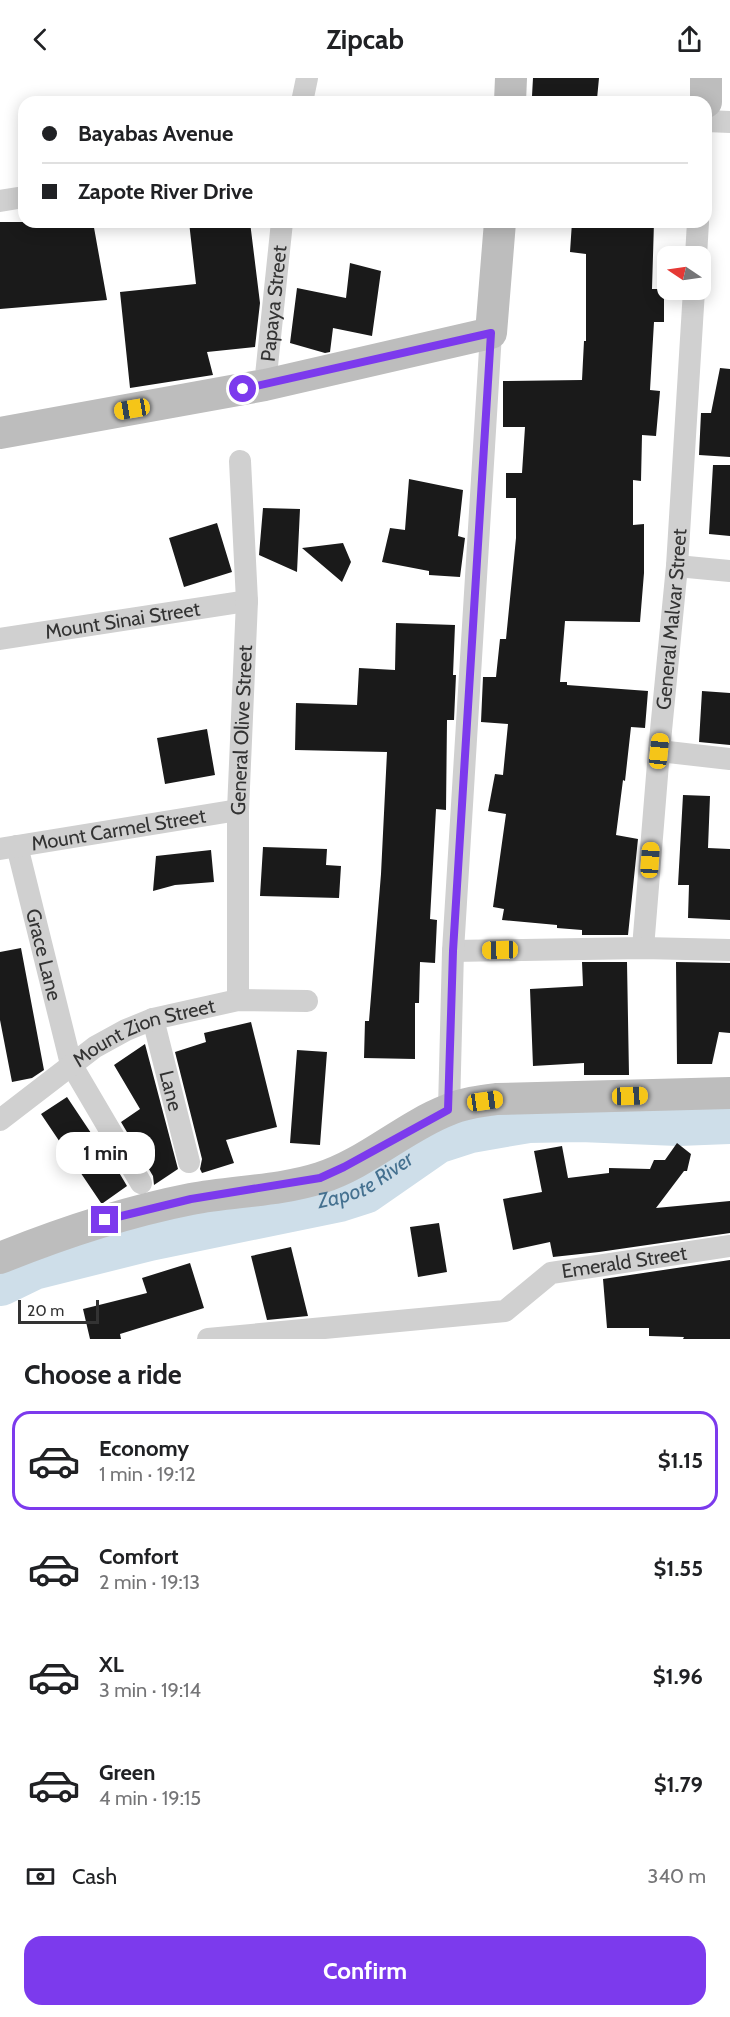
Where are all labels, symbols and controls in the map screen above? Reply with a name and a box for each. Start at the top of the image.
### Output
icon: back [24,23,57,56]
text: Zipcab [326,23,404,56]
icon: share [673,23,706,56]
text: Bayabas Avenue [78,120,233,147]
text: Zapote River Drive [78,178,253,205]
street label: Papaya Street [256,244,292,363]
north arrow [657,246,711,300]
map controls [657,246,711,300]
route start [229,375,256,402]
car [113,397,151,421]
street label: General Malvar Street [651,528,691,711]
street label: Mount Sinai Street [43,596,202,644]
street label: General Olive Street [226,644,257,816]
car [648,732,670,770]
street label: Mount Carmel Street [29,803,208,856]
car [640,841,660,879]
street label: Grace Lane [21,906,67,1003]
car [482,941,518,959]
street label: Mount Zion Street [68,993,218,1072]
street label: Lane [154,1068,188,1114]
car [612,1086,648,1106]
car [466,1090,504,1112]
callout: 1 min [56,1133,154,1175]
text: 1 min [83,1141,128,1165]
water label: Zapote River [314,1145,419,1213]
route end [91,1206,118,1233]
street label: Emerald Street [560,1241,689,1283]
scale bar [18,1297,99,1324]
text: 20 m [27,1301,64,1320]
text: Choose a ride [24,1358,182,1391]
icon: car [27,1434,81,1488]
text: Economy [99,1435,189,1462]
text: $1.15 [658,1447,703,1474]
text: 1 min · 19:12 [99,1462,196,1486]
icon: car [27,1542,81,1596]
text: Comfort [99,1543,178,1570]
text: $1.55 [654,1555,703,1582]
text: 2 min · 19:13 [99,1570,200,1594]
icon: car [27,1650,81,1704]
text: XL [99,1651,124,1678]
text: $1.96 [653,1663,703,1690]
text: 3 min · 19:14 [99,1678,201,1702]
icon: car [27,1758,81,1812]
text: Green [99,1759,155,1786]
text: $1.79 [654,1771,703,1798]
text: 4 min · 19:15 [99,1786,201,1810]
icon: cash [24,1860,57,1893]
text: Cash [72,1863,117,1890]
text: 340 m [648,1864,706,1888]
button: Confirm [24,1936,706,2005]

